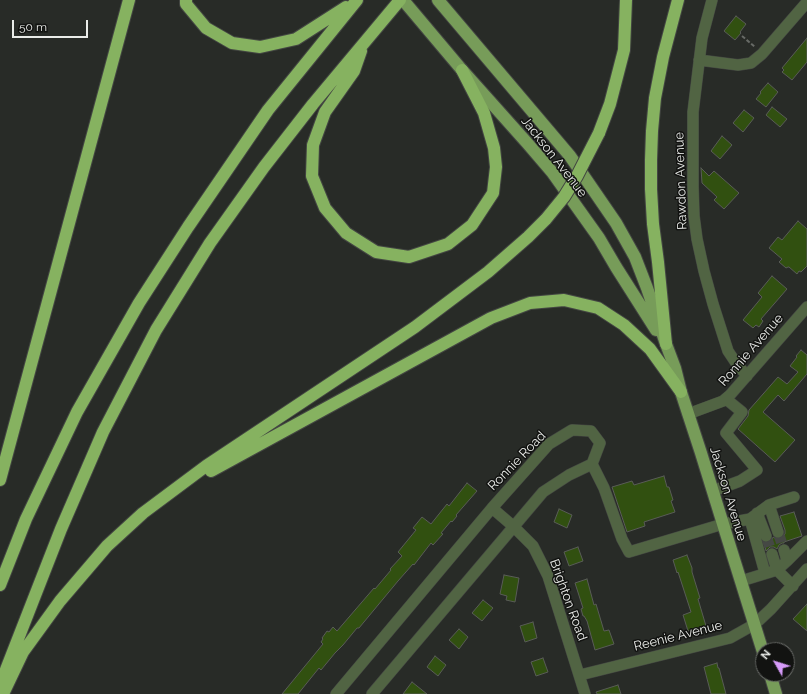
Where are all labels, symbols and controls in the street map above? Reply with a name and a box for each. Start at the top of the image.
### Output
scale bar [14,12,90,38]
text: 50 m [19,20,47,34]
street label: Jackson Avenue [518,114,590,200]
street label: Rawdon Avenue [671,132,691,230]
street label: Ronnie Avenue [715,311,787,389]
street label: Ronnie Road [485,428,549,494]
street label: Jackson Avenue [706,445,750,543]
street label: Brighton Road [546,557,590,643]
street label: Reenie Avenue [632,617,724,655]
north arrow [755,642,795,682]
text: N [758,647,774,662]

